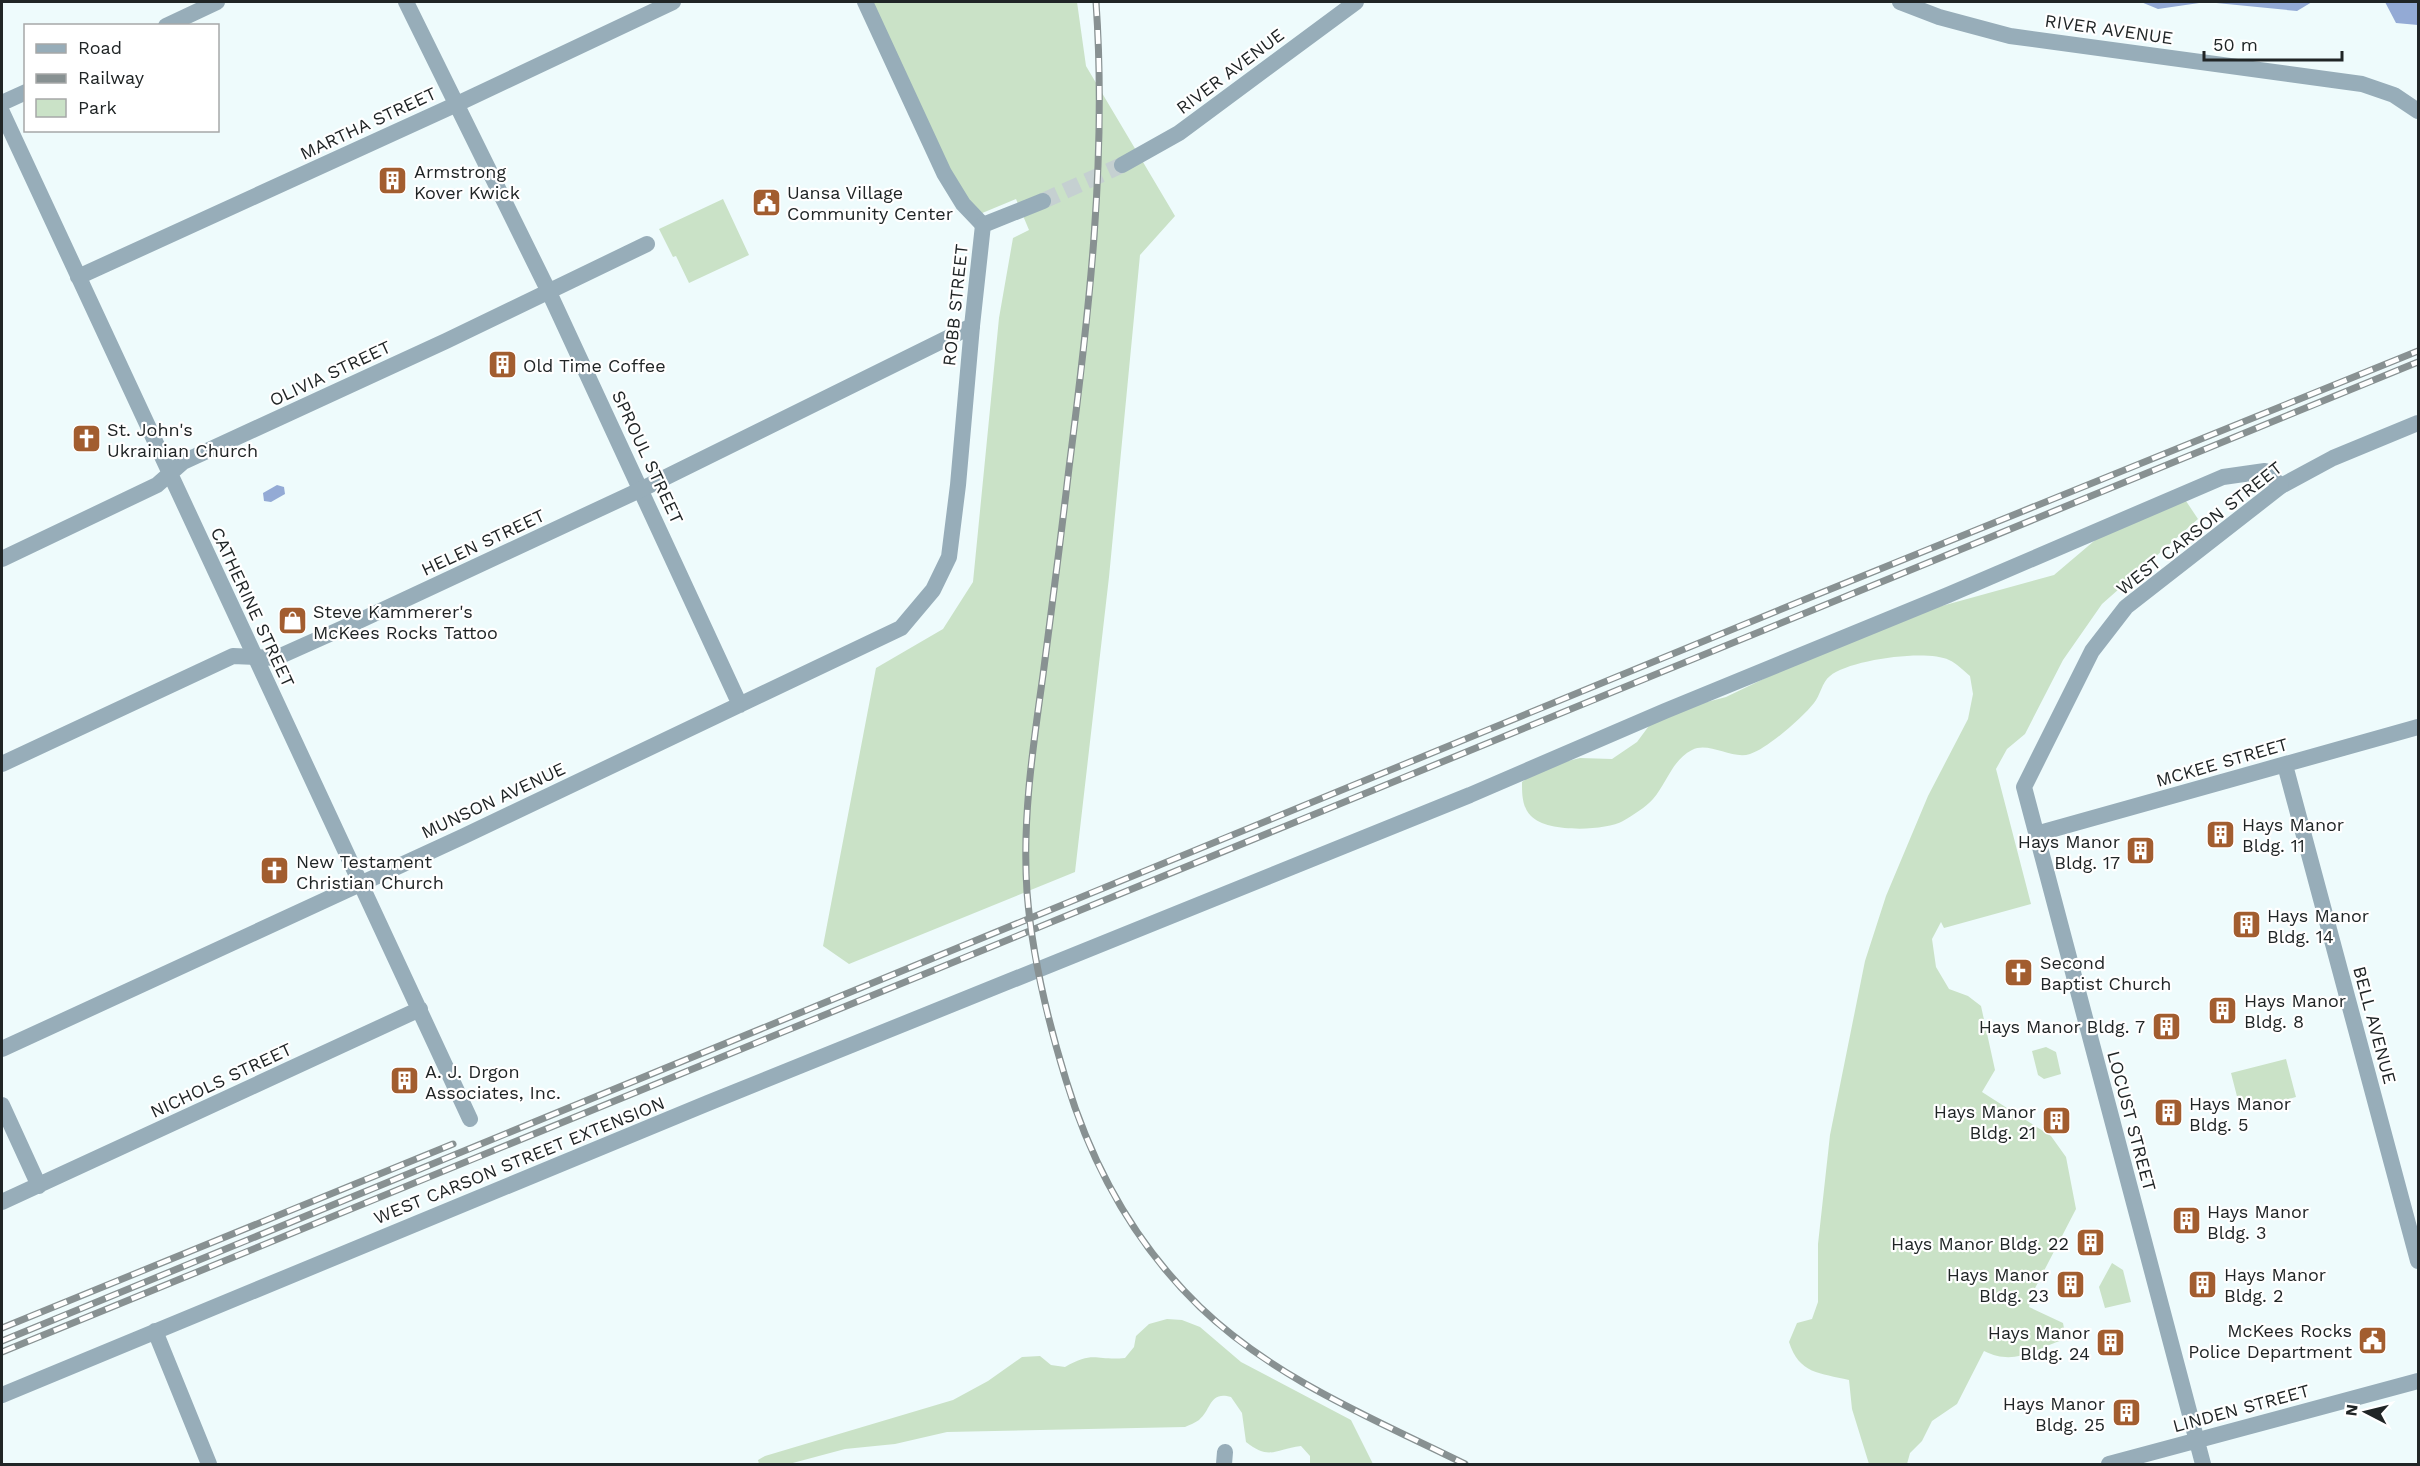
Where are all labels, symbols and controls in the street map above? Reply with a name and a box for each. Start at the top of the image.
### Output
street label: RIVER AVENUE [2044,10,2174,48]
legend [24,24,219,132]
street label: RIVER AVENUE [1172,24,1288,118]
scale bar [2204,24,2342,62]
text: 50 m [2213,34,2258,55]
text: Road [78,37,122,58]
text: Railway [78,67,145,88]
street label: MARTHA STREET [297,82,440,164]
text: Park [78,97,117,118]
place label: Armstrong Kover Kwick [414,161,520,203]
building icon: Armstrong Kover Kwick [377,165,409,197]
place label: Uansa Village Community Center [787,182,953,224]
public building icon: Uansa Village Community Center [750,186,782,218]
street label: ROBB STREET [938,243,972,367]
street label: OLIVIA STREET [266,336,394,410]
building icon: Old Time Coffee [486,349,518,381]
place label: Old Time Coffee [523,355,666,376]
street label: SPROUL STREET [608,387,688,527]
place label: St. John's Ukrainian Church [107,419,258,461]
church icon: St. John's Ukrainian Church [70,423,102,455]
street label: WEST CARSON STREET [2112,457,2286,599]
street label: HELEN STREET [418,504,548,580]
street label: CATHERINE STREET [207,524,299,690]
place label: Steve Kammerer's McKees Rocks Tattoo [313,601,498,643]
shop icon: Steve Kammerer's McKees Rocks Tattoo [276,605,308,637]
street label: MCKEE STREET [2154,733,2291,791]
street label: MUNSON AVENUE [418,757,568,843]
place label: Hays Manor Bldg. 11 [2242,814,2344,856]
building icon: Hays Manor Bldg. 11 [2205,818,2237,850]
place label: Hays Manor Bldg. 17 [2018,831,2120,873]
building icon: Hays Manor Bldg. 17 [2125,835,2157,867]
place label: New Testament Christian Church [296,851,444,893]
church icon: New Testament Christian Church [259,855,291,887]
place label: Hays Manor Bldg. 14 [2267,905,2369,947]
building icon: Hays Manor Bldg. 14 [2230,909,2262,941]
place label: Second Baptist Church [2040,952,2171,994]
church icon: Second Baptist Church [2003,956,2035,988]
street label: BELL AVENUE [2349,964,2401,1086]
place label: Hays Manor Bldg. 8 [2244,990,2346,1032]
building icon: Hays Manor Bldg. 8 [2207,994,2239,1026]
building icon: Hays Manor Bldg. 7 [2150,1010,2182,1042]
place label: Hays Manor Bldg. 7 [1979,1016,2145,1037]
street label: NICHOLS STREET [147,1038,295,1122]
street label: LOCUST STREET [2103,1049,2161,1193]
place label: A. J. Drgon Associates, Inc. [425,1061,561,1103]
building icon: A. J. Drgon Associates, Inc. [388,1065,420,1097]
street label: WEST CARSON STREET EXTENSION [371,1092,667,1228]
place label: Hays Manor Bldg. 5 [2189,1093,2291,1135]
building icon: Hays Manor Bldg. 5 [2152,1097,2184,1129]
place label: Hays Manor Bldg. 21 [1934,1101,2036,1143]
building icon: Hays Manor Bldg. 21 [2041,1105,2073,1137]
place label: Hays Manor Bldg. 3 [2207,1201,2309,1243]
building icon: Hays Manor Bldg. 3 [2170,1205,2202,1237]
building icon: Hays Manor Bldg. 22 [2074,1227,2106,1259]
place label: Hays Manor Bldg. 22 [1891,1233,2069,1254]
place label: Hays Manor Bldg. 23 [1947,1264,2049,1306]
place label: Hays Manor Bldg. 2 [2224,1264,2326,1306]
building icon: Hays Manor Bldg. 23 [2054,1268,2086,1300]
building icon: Hays Manor Bldg. 2 [2187,1268,2219,1300]
place label: McKees Rocks Police Department [2188,1320,2352,1362]
place label: Hays Manor Bldg. 24 [1988,1322,2090,1364]
public building icon: McKees Rocks Police Department [2357,1324,2389,1356]
building icon: Hays Manor Bldg. 24 [2095,1326,2127,1358]
street label: LINDEN STREET [2170,1380,2312,1436]
north arrow [2336,1382,2396,1442]
place label: Hays Manor Bldg. 25 [2003,1393,2105,1435]
building icon: Hays Manor Bldg. 25 [2110,1397,2142,1429]
text: N [2341,1403,2362,1417]

